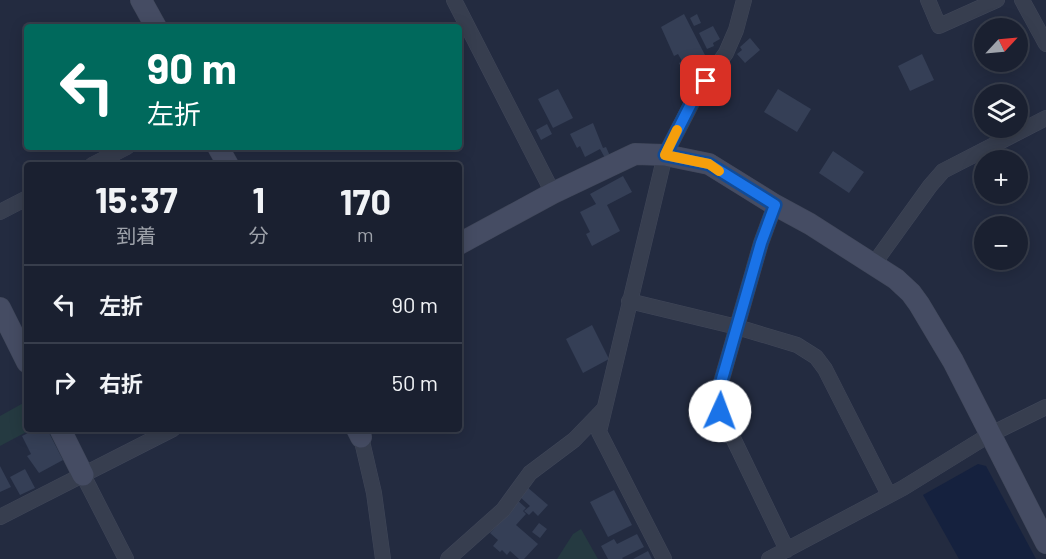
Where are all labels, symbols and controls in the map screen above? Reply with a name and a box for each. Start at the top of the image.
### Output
north arrow [974,18,1028,72]
map controls [974,18,1028,270]
text: 90 m [147,42,237,92]
icon: left [48,48,126,126]
pin [680,55,731,106]
icon: arrive [689,64,722,97]
button: layers [974,84,1028,138]
text: 左折 [147,97,201,129]
button: + [974,150,1028,204]
text: 15:37 [95,177,178,220]
text: 1 [252,177,265,220]
text: 170 [340,179,391,222]
button: − [974,216,1028,270]
text: m [357,222,374,246]
text: 到着 [116,223,156,247]
text: 分 [249,223,269,247]
icon: left [48,288,81,321]
text: 90 m [392,291,438,317]
text: 左折 [99,292,143,318]
icon: right [48,366,81,399]
text: 50 m [392,369,438,395]
text: 右折 [99,370,143,396]
position arrow [688,379,752,443]

